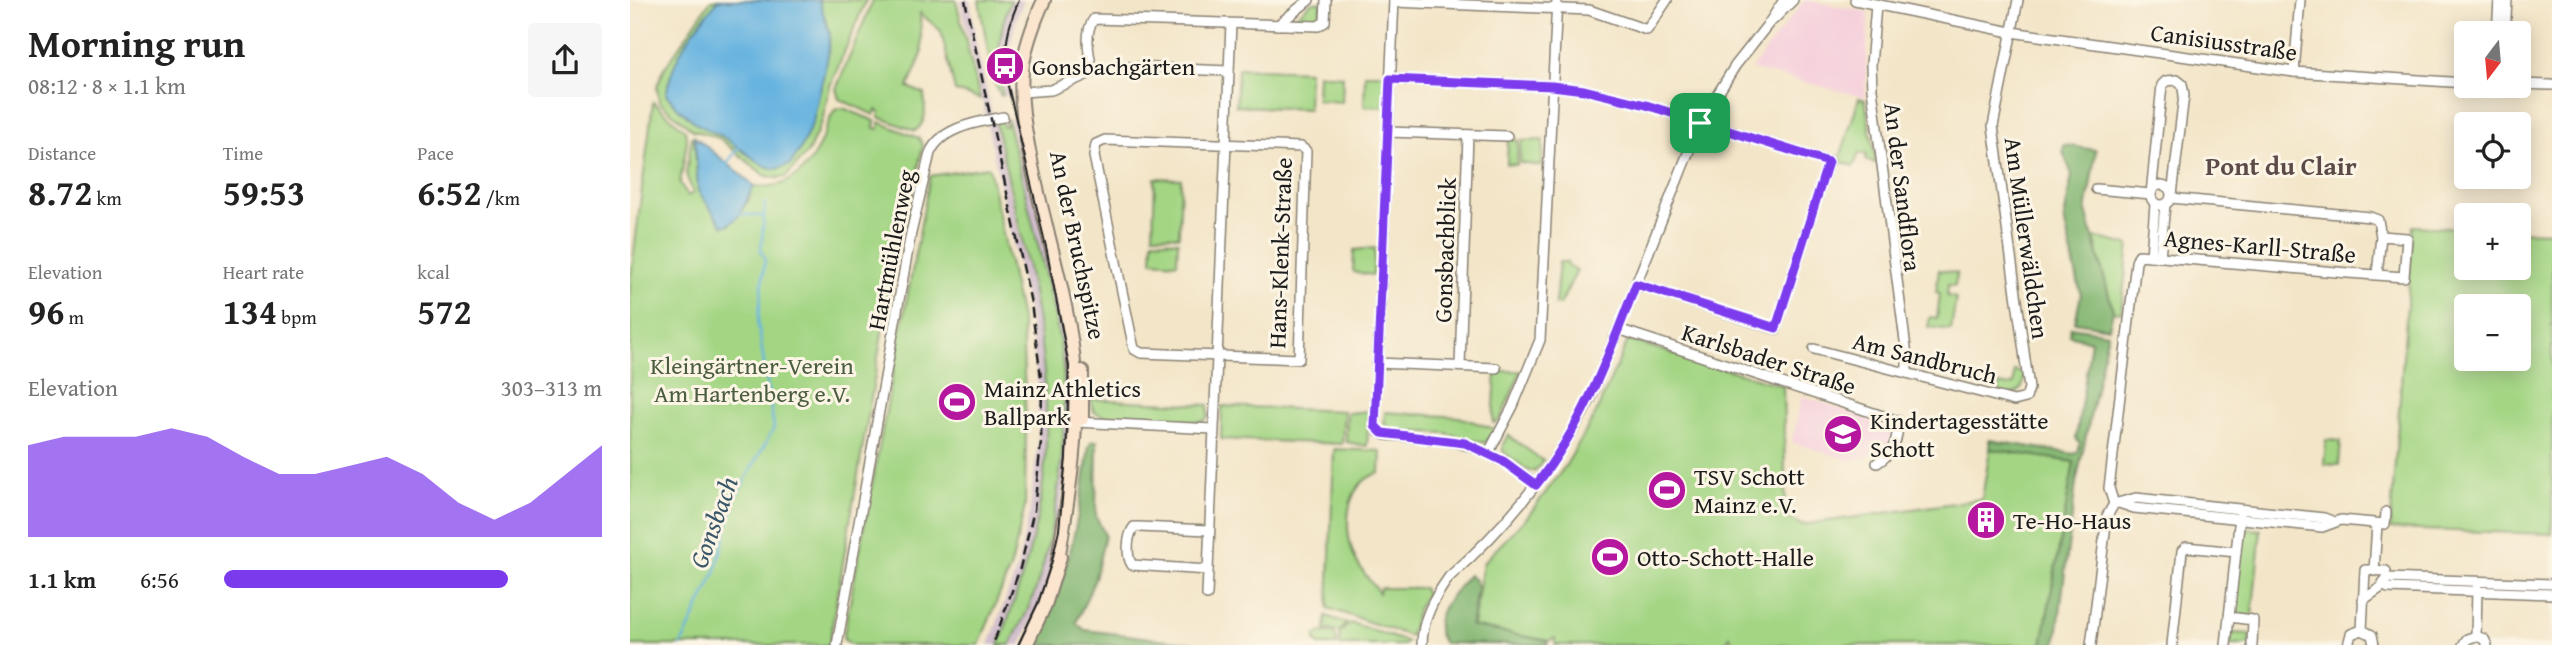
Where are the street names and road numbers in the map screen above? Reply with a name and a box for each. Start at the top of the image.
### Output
street label: Canisiusstraße [2148,14,2300,70]
street label: An der Sandflora [1875,101,1931,274]
street label: Am Müllerwäldchen [1996,135,2059,342]
street label: An der Bruchspitze [1041,147,1115,343]
street label: Hans-Klenk-Straße [1259,157,1301,349]
street label: Hartmühlenweg [858,167,924,333]
street label: Gonsbachblick [1425,176,1465,323]
street label: Agnes-Karll-Straße [2162,220,2358,272]
street label: Karlsbader Straße [1677,314,1861,404]
street label: Am Sandbruch [1849,323,2001,393]

